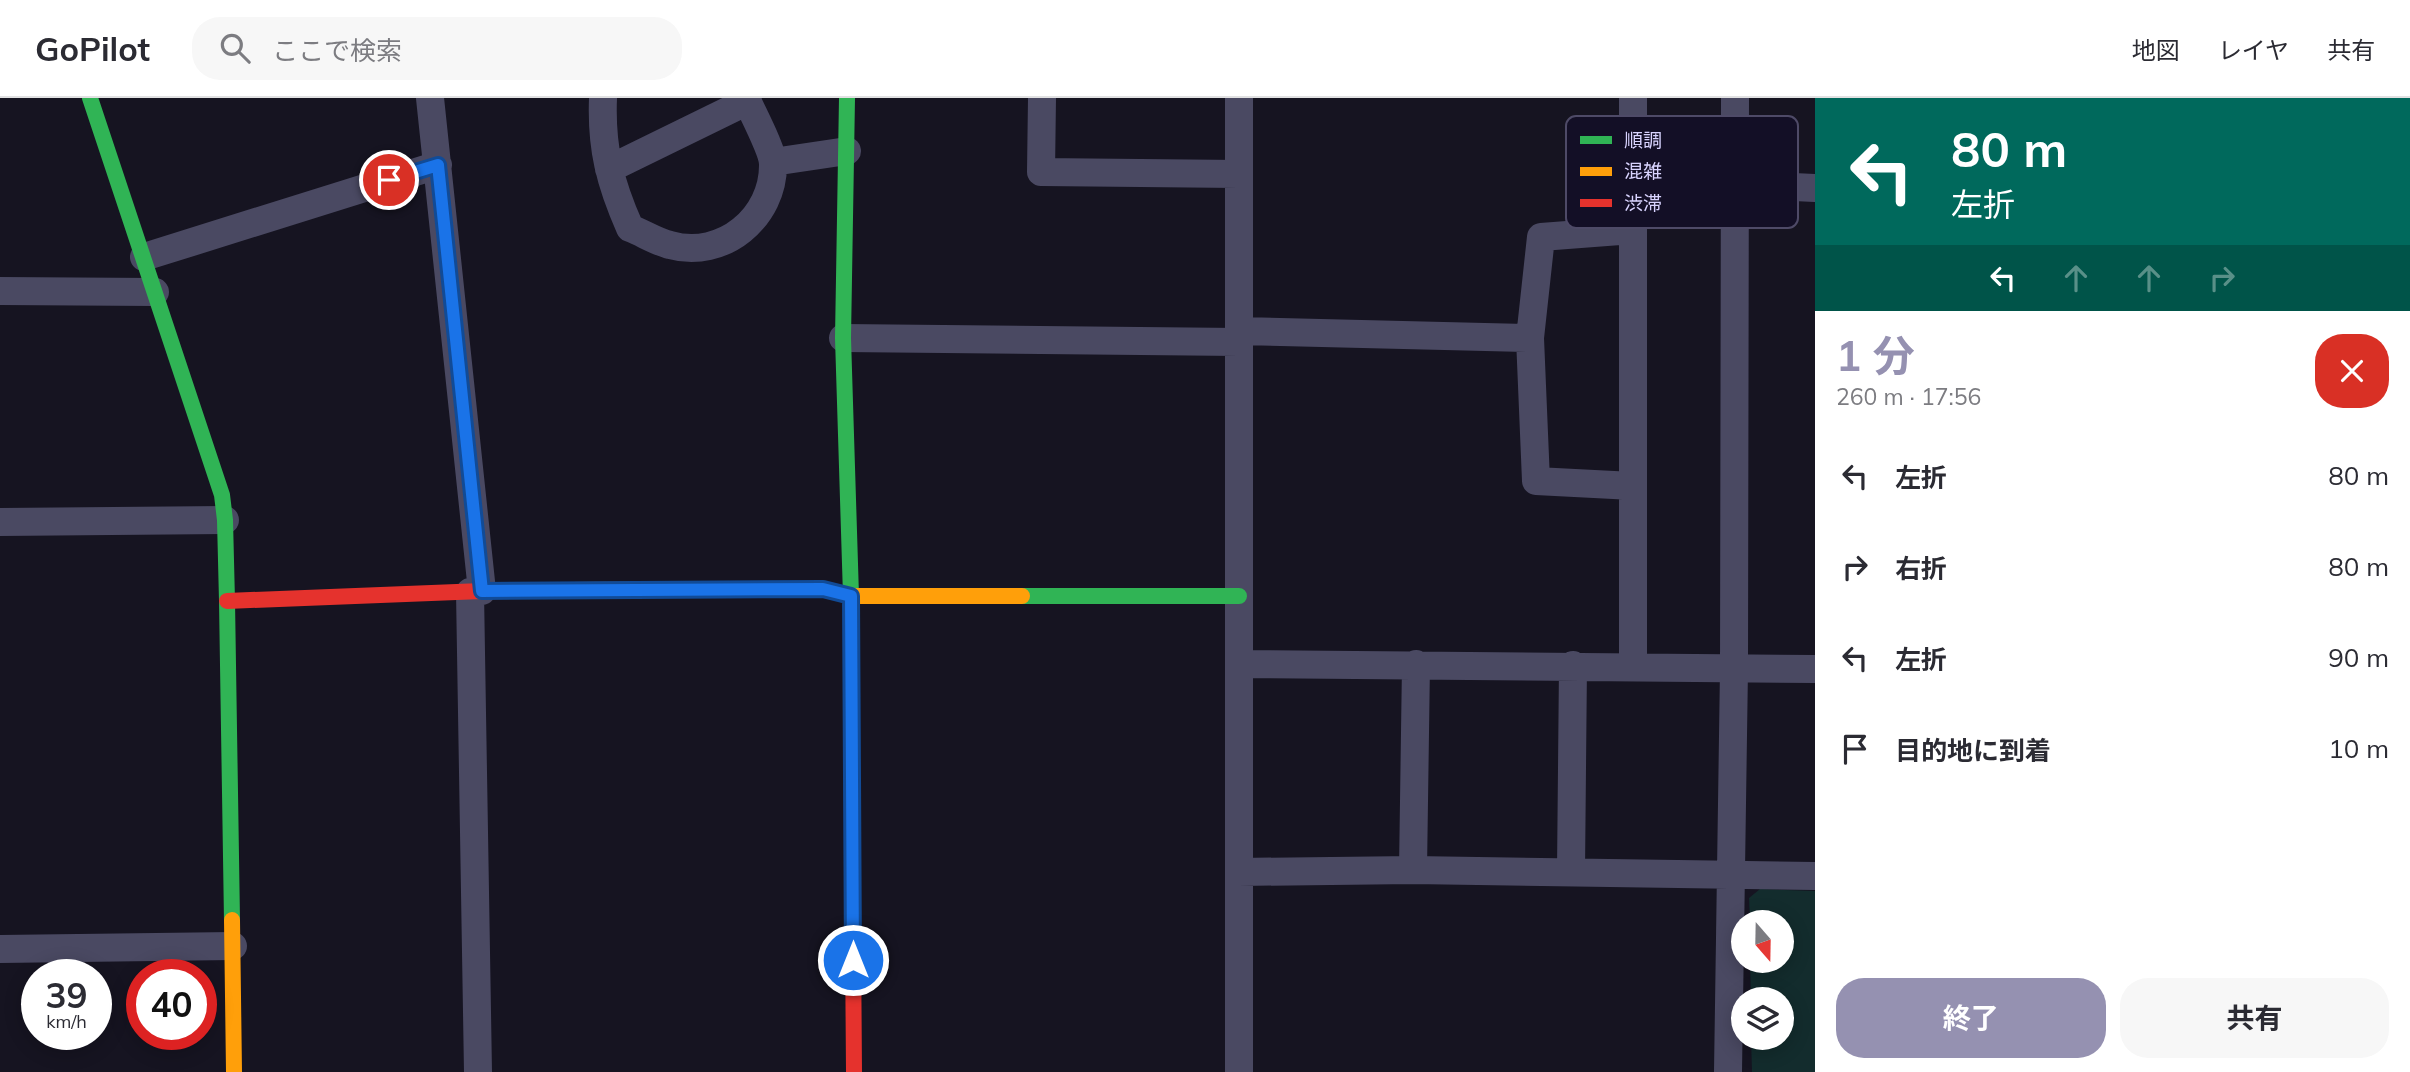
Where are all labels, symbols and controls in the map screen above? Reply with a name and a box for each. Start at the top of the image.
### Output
search box [192,17,682,80]
text: GoPilot [35,28,150,69]
icon: search [216,29,254,67]
text: ここで検索 [272,34,402,67]
text: 地図 [2132,35,2180,65]
text: レイヤ [2218,35,2289,65]
text: 共有 [2327,35,2375,65]
legend [1566,116,1798,228]
text: 80 m [1951,118,2067,179]
icon: left [1836,126,1927,217]
text: 順調 [1624,128,1662,152]
pin [359,150,419,210]
text: 混雑 [1624,159,1662,183]
icon: arrive [370,161,408,199]
text: 左折 [1951,184,2015,224]
text: 渋滞 [1624,191,1662,215]
icon: left [1984,259,2022,297]
icon: ahead [2057,259,2095,297]
icon: ahead [2130,259,2168,297]
icon: right [2203,259,2241,297]
text: 1 分 [1836,329,1915,382]
button: close [2315,334,2389,408]
text: 260 m · 17:56 [1836,382,1981,411]
icon: left [1836,457,1874,495]
text: 80 m [2328,459,2389,492]
text: 左折 [1895,461,1947,494]
icon: right [1836,548,1874,586]
text: 80 m [2328,550,2389,583]
text: 右折 [1895,552,1947,585]
icon: left [1836,639,1874,677]
text: 90 m [2328,641,2389,674]
text: 左折 [1895,643,1947,676]
icon: arrive [1836,730,1874,768]
text: 10 m [2328,732,2389,765]
text: 目的地に到着 [1895,734,2051,767]
north arrow [1731,910,1794,973]
map controls [1731,910,1794,1050]
position arrow [816,923,890,997]
speed limit sign: 40 [126,959,217,1050]
text: 39 [45,973,88,1017]
button: 終了 [1836,978,2106,1058]
button: 共有 [2120,978,2389,1058]
button: layers [1731,987,1794,1050]
text: km/h [46,1010,87,1033]

